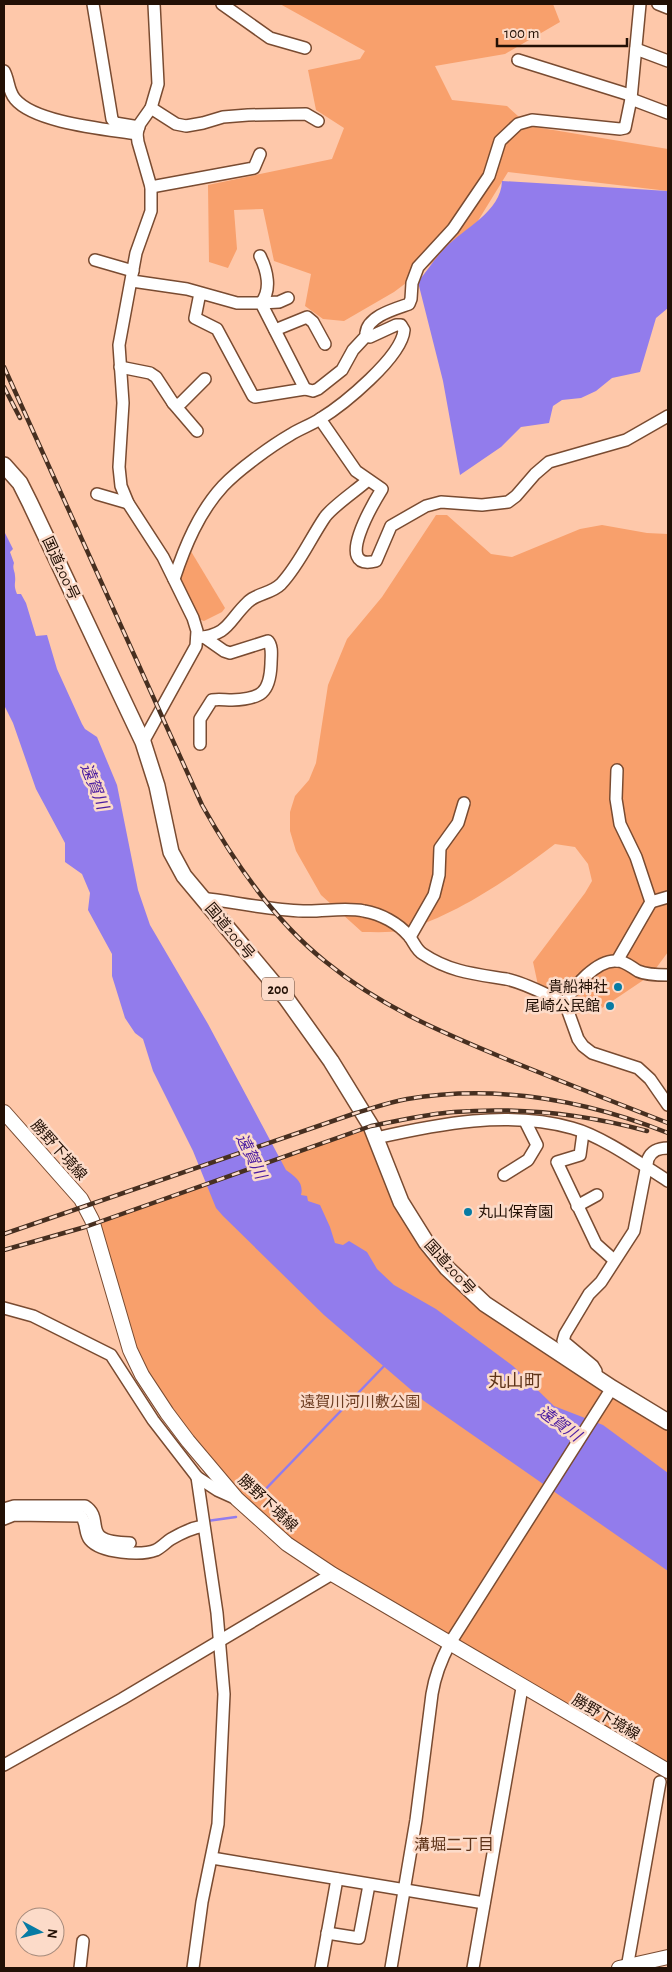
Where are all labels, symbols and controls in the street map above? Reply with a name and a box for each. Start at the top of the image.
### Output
scale bar [497,15,627,47]
text: 100 m [504,26,539,41]
street label: 国道200号 [39,534,83,602]
water label: 遠賀川 [78,761,112,813]
street label: 国道200号 [202,900,258,962]
road number: 200 [262,978,294,1001]
place label: 貴船神社 [548,979,608,995]
marker: 貴船神社 [612,981,624,993]
place label: 尾崎公民館 [525,998,600,1014]
marker: 尾崎公民館 [604,1000,616,1012]
street label: 勝野下境線 [28,1117,90,1183]
water label: 遠賀川 [233,1131,271,1183]
place label: 丸山保育園 [478,1204,553,1220]
marker: 丸山保育園 [462,1206,474,1218]
street label: 国道200号 [421,1237,479,1297]
district label: 丸山町 [488,1372,542,1391]
park label: 遠賀川河川敷公園 [300,1393,420,1410]
water label: 遠賀川 [535,1402,586,1446]
street label: 勝野下境線 [235,1472,301,1534]
street label: 勝野下境線 [570,1691,642,1743]
district label: 溝堀二丁目 [414,1837,494,1853]
north arrow [15,1907,65,1957]
text: N [44,1928,59,1939]

